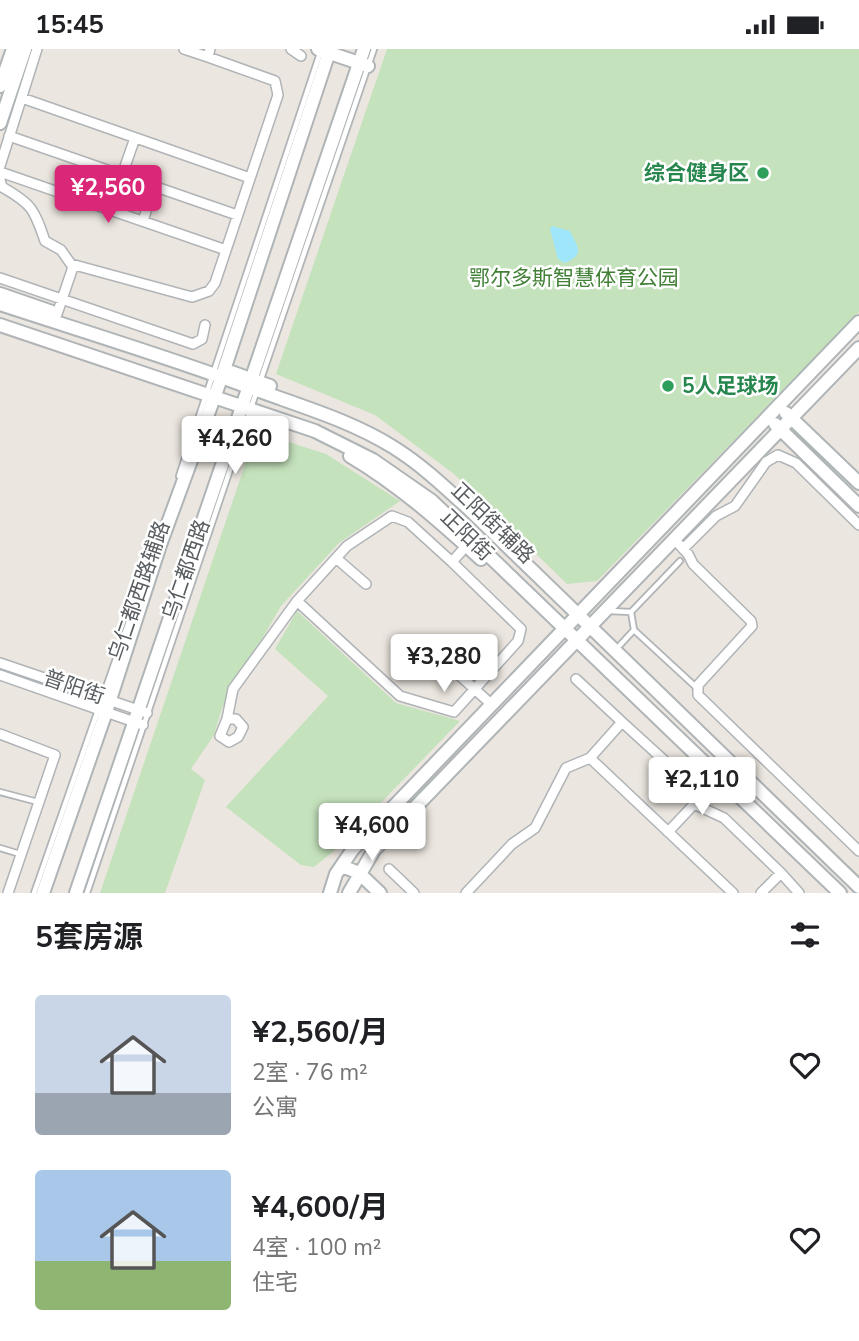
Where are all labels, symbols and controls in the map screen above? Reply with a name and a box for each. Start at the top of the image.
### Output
text: 15:45 [35,7,104,42]
place label: 综合健身区 [644,159,749,187]
pin: ¥2,560 [51,165,165,225]
marker: 综合健身区 [755,165,771,181]
text: ¥2,560 [71,172,145,203]
park label: 鄂尔多斯智慧体育公园 [469,264,679,292]
place label: 5人足球场 [682,372,779,400]
marker: 5人足球场 [660,378,676,394]
pin: ¥4,260 [178,417,292,476]
text: ¥4,260 [198,423,272,454]
street label: 正阳街辅路 [446,477,540,569]
street label: 正阳街 [436,504,498,566]
street label: 乌仁都西路 [156,516,216,624]
street label: 乌仁都西路辅路 [102,517,176,665]
pin: ¥3,280 [387,635,501,694]
text: ¥3,280 [407,641,481,672]
street label: 普阳街 [40,664,108,710]
pin: ¥2,110 [645,757,759,817]
text: ¥2,110 [665,764,739,795]
pin: ¥4,600 [315,803,429,863]
text: ¥4,600 [335,810,409,841]
icon: filters [786,916,824,954]
text: 5套房源 [35,917,143,958]
text: ¥2,560/月 [252,1012,389,1053]
icon: home [91,1023,175,1107]
icon: heart [786,1046,824,1084]
text: 2室 · 76 m² [252,1057,368,1088]
text: 公寓 [252,1092,298,1123]
text: ¥4,600/月 [252,1187,389,1228]
icon: home [91,1198,175,1282]
icon: heart [786,1221,824,1259]
text: 4室 · 100 m² [252,1232,382,1263]
text: 住宅 [252,1267,298,1298]

